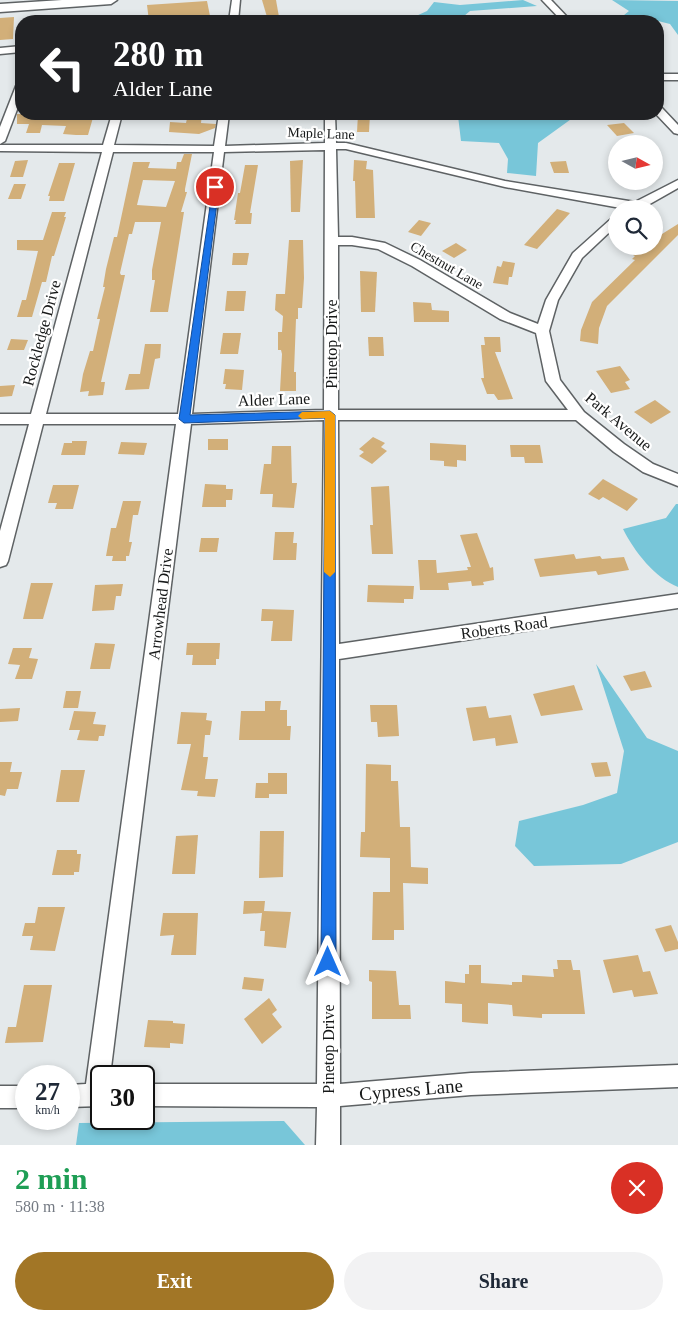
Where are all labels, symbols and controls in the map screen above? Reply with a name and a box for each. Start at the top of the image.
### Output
icon: left [30,35,95,100]
text: 280 m [113,35,203,74]
text: Alder Lane [113,76,213,101]
street label: Maple Lane [287,125,355,142]
north arrow [608,135,662,190]
map controls [608,135,663,255]
pin [194,166,236,208]
icon: arrive [201,173,229,201]
button: search [608,200,663,255]
street label: Chestnut Lane [408,239,486,292]
street label: Rockledge Drive [19,278,65,388]
street label: Pinetop Drive [323,299,341,389]
street label: Park Avenue [582,389,655,454]
street label: Alder Lane [238,390,310,409]
street label: Arrowhead Drive [145,547,176,661]
street label: Roberts Road [460,613,549,642]
position arrow [301,935,353,987]
street label: Pinetop Drive [320,1004,338,1094]
speed limit sign: 30 [90,1065,155,1130]
street label: Cypress Lane [358,1075,464,1104]
text: 27 [35,1078,60,1105]
text: km/h [35,1103,60,1117]
text: 2 min [15,1162,88,1195]
button: close [611,1162,663,1214]
text: 580 m · 11:38 [15,1198,105,1215]
button: Exit [15,1252,334,1310]
button: Share [344,1252,663,1310]

